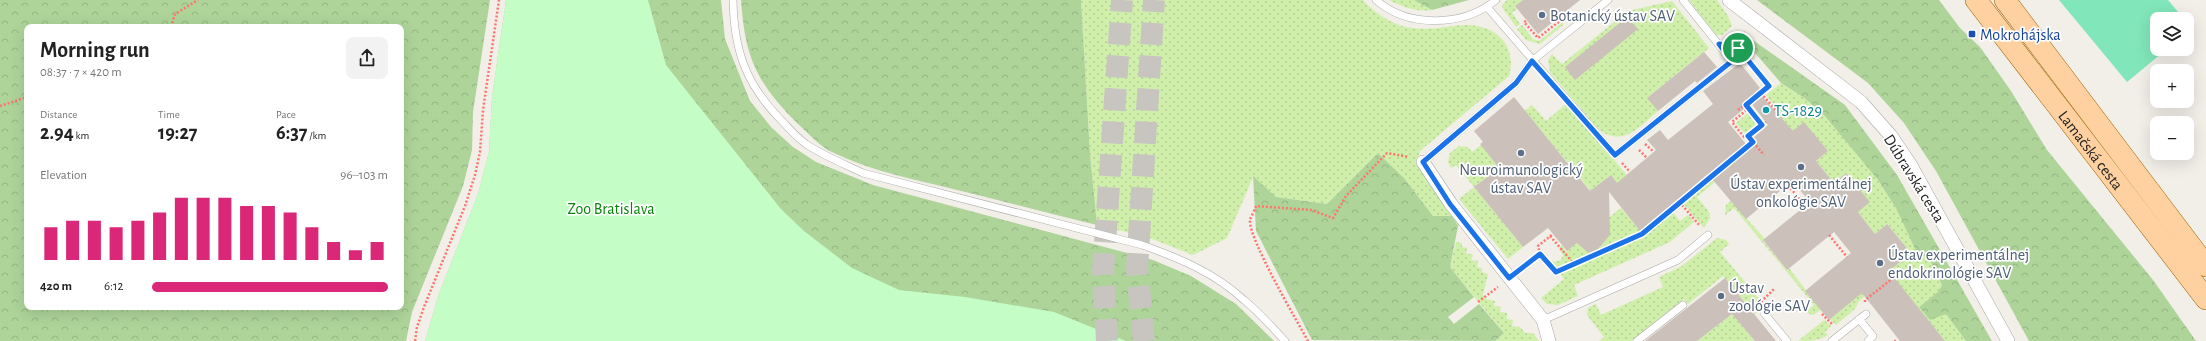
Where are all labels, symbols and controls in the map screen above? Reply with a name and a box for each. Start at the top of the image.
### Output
place label: Botanický ústav SAV [1550,8,1675,25]
marker: Botanický ústav SAV [1537,10,1547,20]
map controls [2150,12,2194,160]
button: layers [2150,12,2194,56]
place label: Mokrohájska [1980,27,2061,44]
marker: Mokrohájska [1967,29,1977,39]
pin [1721,31,1755,65]
button: share [346,37,388,79]
icon: arrive [1727,37,1749,59]
text: Morning run [40,39,150,61]
button: + [2150,64,2194,108]
text: 08:37 · 7 × 420 m [40,66,122,79]
place label: TS-1829 [1774,103,1822,119]
marker: TS-1829 [1761,105,1771,115]
street label: Lamačská cesta [2055,108,2126,193]
text: Distance [40,109,77,120]
text: Time [158,109,180,120]
text: Pace [276,109,296,120]
button: − [2150,116,2194,160]
text: 2.94 [40,123,74,143]
text: 19:27 [158,123,198,143]
text: 6:37 [276,123,308,143]
text: km [74,130,89,141]
text: /km [308,130,326,141]
street label: Dúbravská cesta [1881,132,1948,225]
marker: Neuroimunologický ústav SAV [1516,148,1526,158]
place label: Neuroimunologický ústav SAV [1459,162,1583,196]
marker: Ústav experimentálnej onkológie SAV [1796,162,1806,172]
text: Elevation [40,169,87,182]
text: 96–103 m [340,169,388,182]
place label: Ústav experimentálnej onkológie SAV [1730,174,1872,210]
park label: Zoo Bratislava [567,201,655,217]
place label: Ústav experimentálnej endokrinológie SAV [1888,245,2029,281]
marker: Ústav experimentálnej endokrinológie SAV [1875,258,1885,268]
place label: Ústav zoológie SAV [1729,278,1810,314]
text: 420 m [40,280,72,293]
text: 6:12 [104,280,123,293]
marker: Ústav zoológie SAV [1716,291,1726,301]

